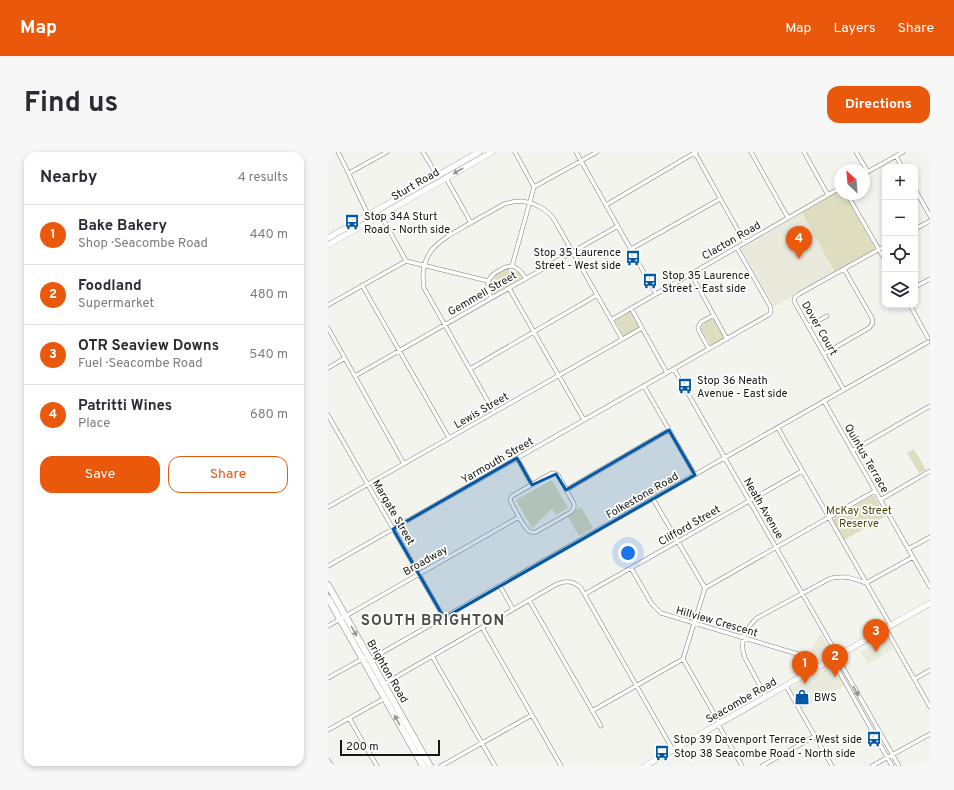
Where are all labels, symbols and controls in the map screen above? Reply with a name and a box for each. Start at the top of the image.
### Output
text: Map [20,16,57,40]
text: Map [785,20,811,37]
text: Layers [833,20,875,37]
text: Share [897,20,934,37]
text: Find us [24,86,118,122]
button: Directions [827,86,930,123]
north arrow [834,164,870,200]
map controls [882,164,918,308]
button: + [882,164,918,200]
street label: Sturt Road [389,165,442,204]
text: Nearby [40,167,97,189]
one-way arrow [452,168,464,175]
text: 4 results [238,170,288,186]
button: − [882,200,918,236]
place label: Stop 34A Sturt Road - North side [364,210,450,237]
bus stop icon: Stop 34A Sturt Road - North side [343,213,361,231]
text: Bake Bakery [78,217,167,236]
street label: Clacton Road [700,218,763,263]
pin: 4 [786,226,812,259]
text: 1 [50,227,56,243]
text: 440 m [249,227,288,243]
text: Shop · Seacombe Road [78,236,208,252]
button: locate [882,236,918,272]
place label: Stop 35 Laurence Street - West side [533,246,621,273]
bus stop icon: Stop 35 Laurence Street - West side [624,249,642,267]
street label: Gemmell Street [446,269,519,319]
place label: Stop 35 Laurence Street - East side [662,269,750,296]
bus stop icon: Stop 35 Laurence Street - East side [641,272,659,290]
button: layers [882,272,918,308]
text: Foodland [78,277,142,296]
text: 2 [49,287,57,303]
text: 480 m [250,287,288,303]
text: Supermarket [78,296,154,312]
street label: Dover Court [798,299,840,358]
text: OTR Seaview Downs [78,337,219,356]
text: 3 [49,347,57,363]
text: 540 m [249,347,288,363]
text: Fuel · Seacombe Road [78,356,203,372]
place label: Stop 36 Neath Avenue - East side [697,374,788,401]
bus stop icon: Stop 36 Neath Avenue - East side [676,377,694,395]
street label: Lewis Street [452,390,511,432]
text: Patritti Wines [78,397,172,416]
text: 4 [49,407,57,423]
text: 680 m [250,407,288,423]
text: Place [78,416,110,432]
street label: Quintus Terrace [841,421,892,496]
street label: Yarmouth Street [459,434,536,487]
button: Save [40,456,160,493]
button: Share [168,456,288,493]
street label: Folkestone Road [604,470,681,522]
street label: Neath Avenue [740,475,786,542]
street label: Margate Street [369,477,417,548]
street label: Clifford Street [656,502,723,549]
park label: McKay Street Reserve [826,504,892,531]
street label: Broadway [401,542,450,579]
your location [618,543,638,563]
street label: Hillview Crescent [674,604,759,640]
district label: SOUTH BRIGHTON [361,612,505,631]
pin: 3 [863,619,889,652]
one-way arrow [351,625,358,637]
street label: Brighton Road [363,637,411,706]
pin: 2 [822,644,848,677]
pin: 1 [792,651,818,684]
street label: Seacombe Road [704,675,779,727]
one-way arrow [852,685,859,697]
shop icon: BWS [793,688,811,706]
place label: BWS [814,691,837,705]
one-way arrow [394,714,401,726]
bus stop icon: Stop 39 Davenport Terrace - West side [865,730,883,748]
place label: Stop 39 Davenport Terrace - West side [674,733,862,747]
scale bar [340,738,440,757]
text: 200 m [346,740,379,754]
bus stop icon: Stop 38 Seacombe Road - North side [653,744,671,762]
place label: Stop 38 Seacombe Road - North side [674,747,856,761]

